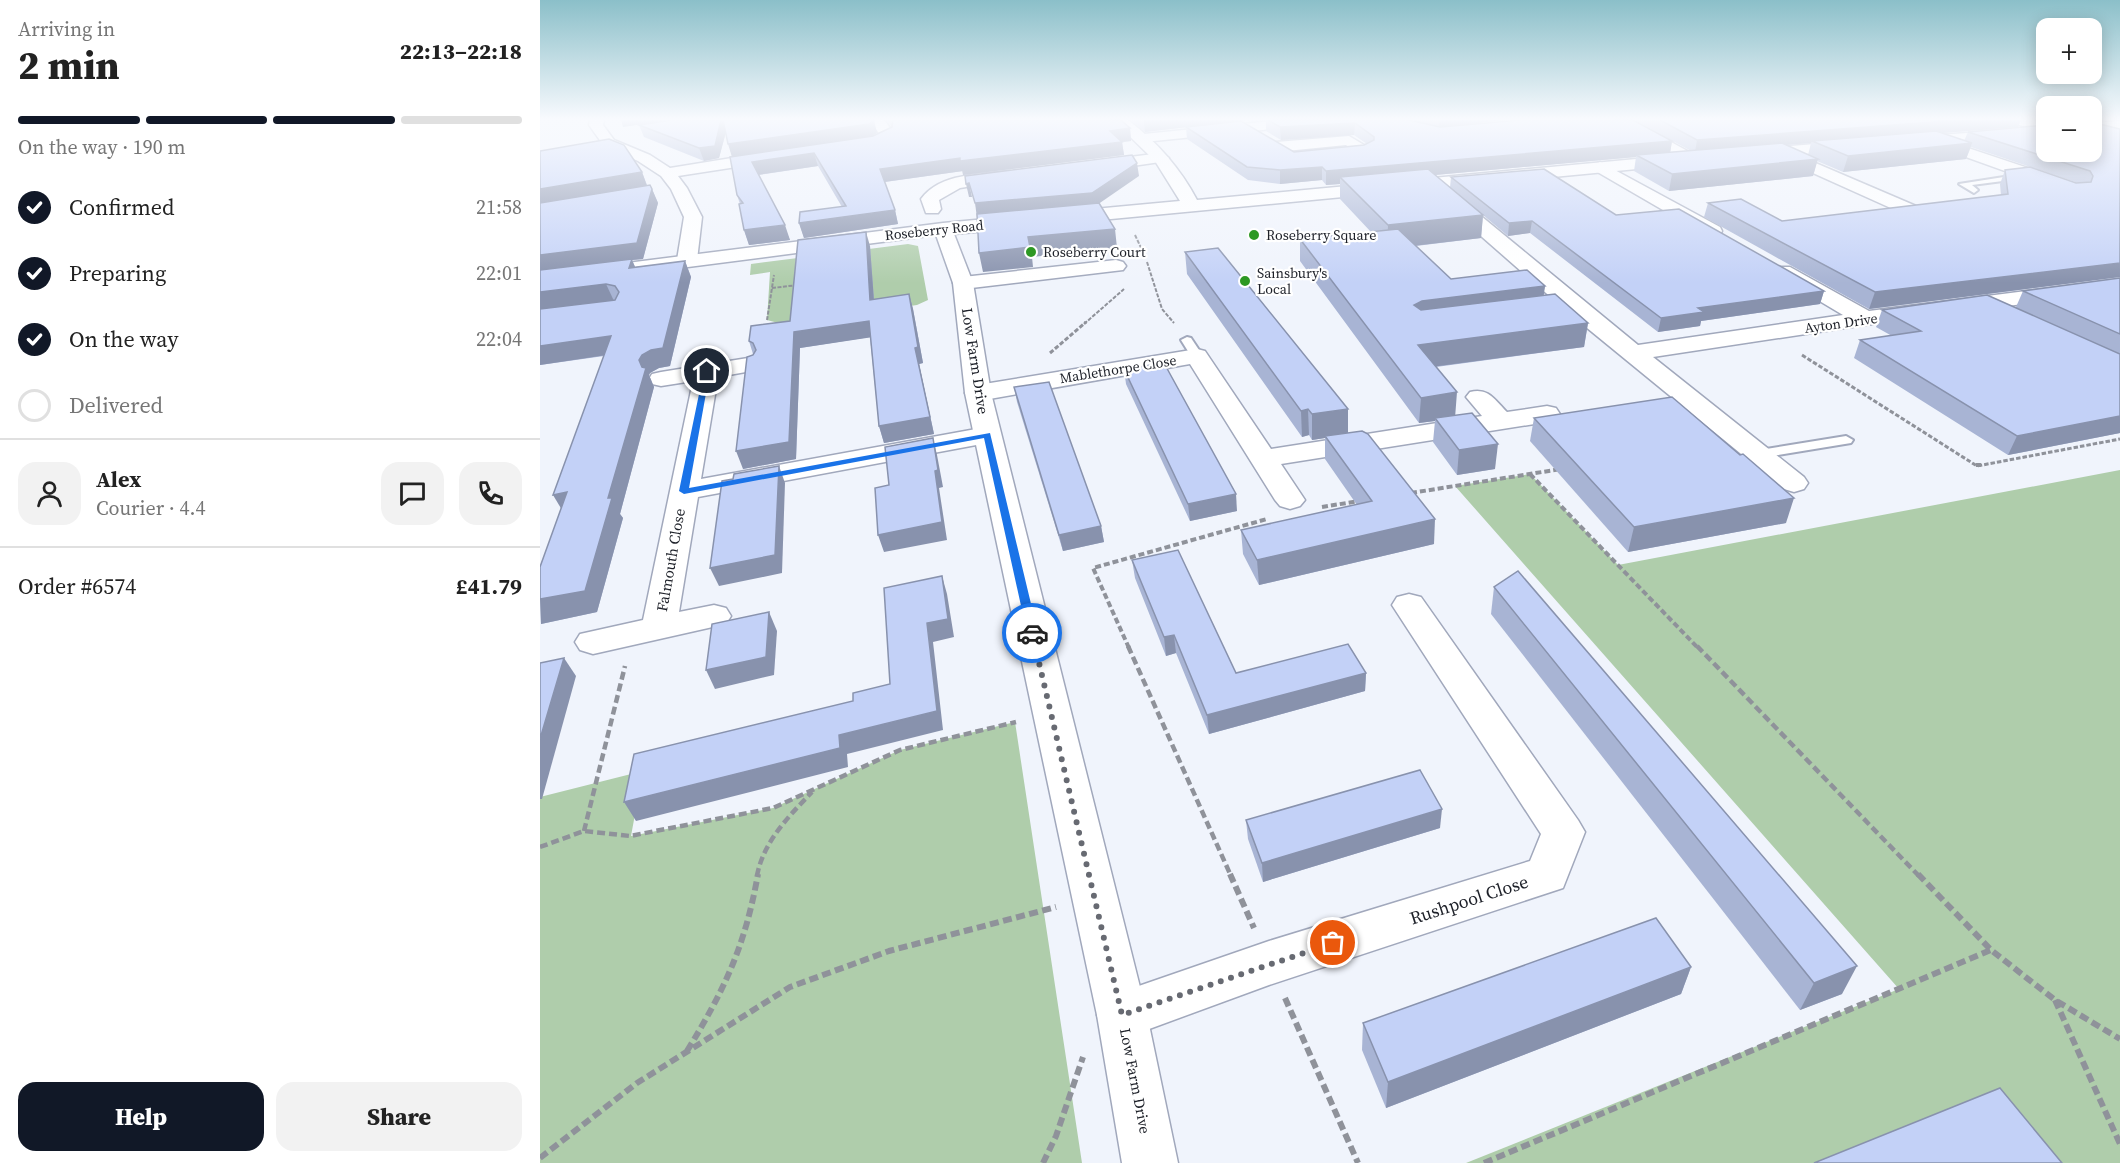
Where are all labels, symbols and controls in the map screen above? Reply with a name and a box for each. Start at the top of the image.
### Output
text: Arriving in [18,15,115,43]
map controls [2036,18,2102,162]
button: + [2036,18,2102,84]
text: 22:13–22:18 [400,36,522,66]
text: 2 min [18,39,120,92]
button: − [2036,96,2102,162]
text: On the way · 190 m [18,133,185,161]
icon: check [18,191,51,224]
text: Confirmed [69,192,174,222]
text: 21:58 [476,193,522,221]
street label: Roseberry Road [884,215,984,245]
place label: Roseberry Square [1266,225,1376,245]
marker: Roseberry Square [1247,228,1261,242]
place label: Roseberry Court [1043,242,1146,262]
marker: Roseberry Court [1024,245,1038,259]
icon: check [18,257,51,290]
text: Preparing [69,258,166,288]
text: 22:01 [476,259,522,287]
place label: Sainsbury's Local [1257,263,1327,299]
marker: Sainsbury's Local [1238,274,1252,288]
street label: Low Farm Drive [957,306,994,416]
street label: Ayton Drive [1803,308,1879,338]
icon: check [18,323,51,356]
text: On the way [69,324,178,354]
text: 22:04 [476,325,522,353]
pin [681,345,732,396]
street label: Mablethorpe Close [1058,350,1178,388]
icon: home [690,354,723,387]
text: Delivered [69,390,163,420]
button: person [18,462,81,525]
button: chat [381,462,444,525]
button: phone [459,462,522,525]
text: Alex [96,464,141,494]
text: Courier · 4.4 [96,494,205,522]
street label: Falmouth Close [651,506,690,613]
text: Order #6574 [18,571,136,601]
text: £41.79 [456,571,522,601]
courier [1002,603,1062,663]
icon: car [1016,617,1049,650]
street label: Rushpool Close [1406,869,1531,930]
pin [1307,917,1358,968]
icon: bag [1316,926,1349,959]
street label: Low Farm Drive [1115,1026,1156,1136]
button: Help [18,1082,264,1151]
button: Share [276,1082,522,1151]

